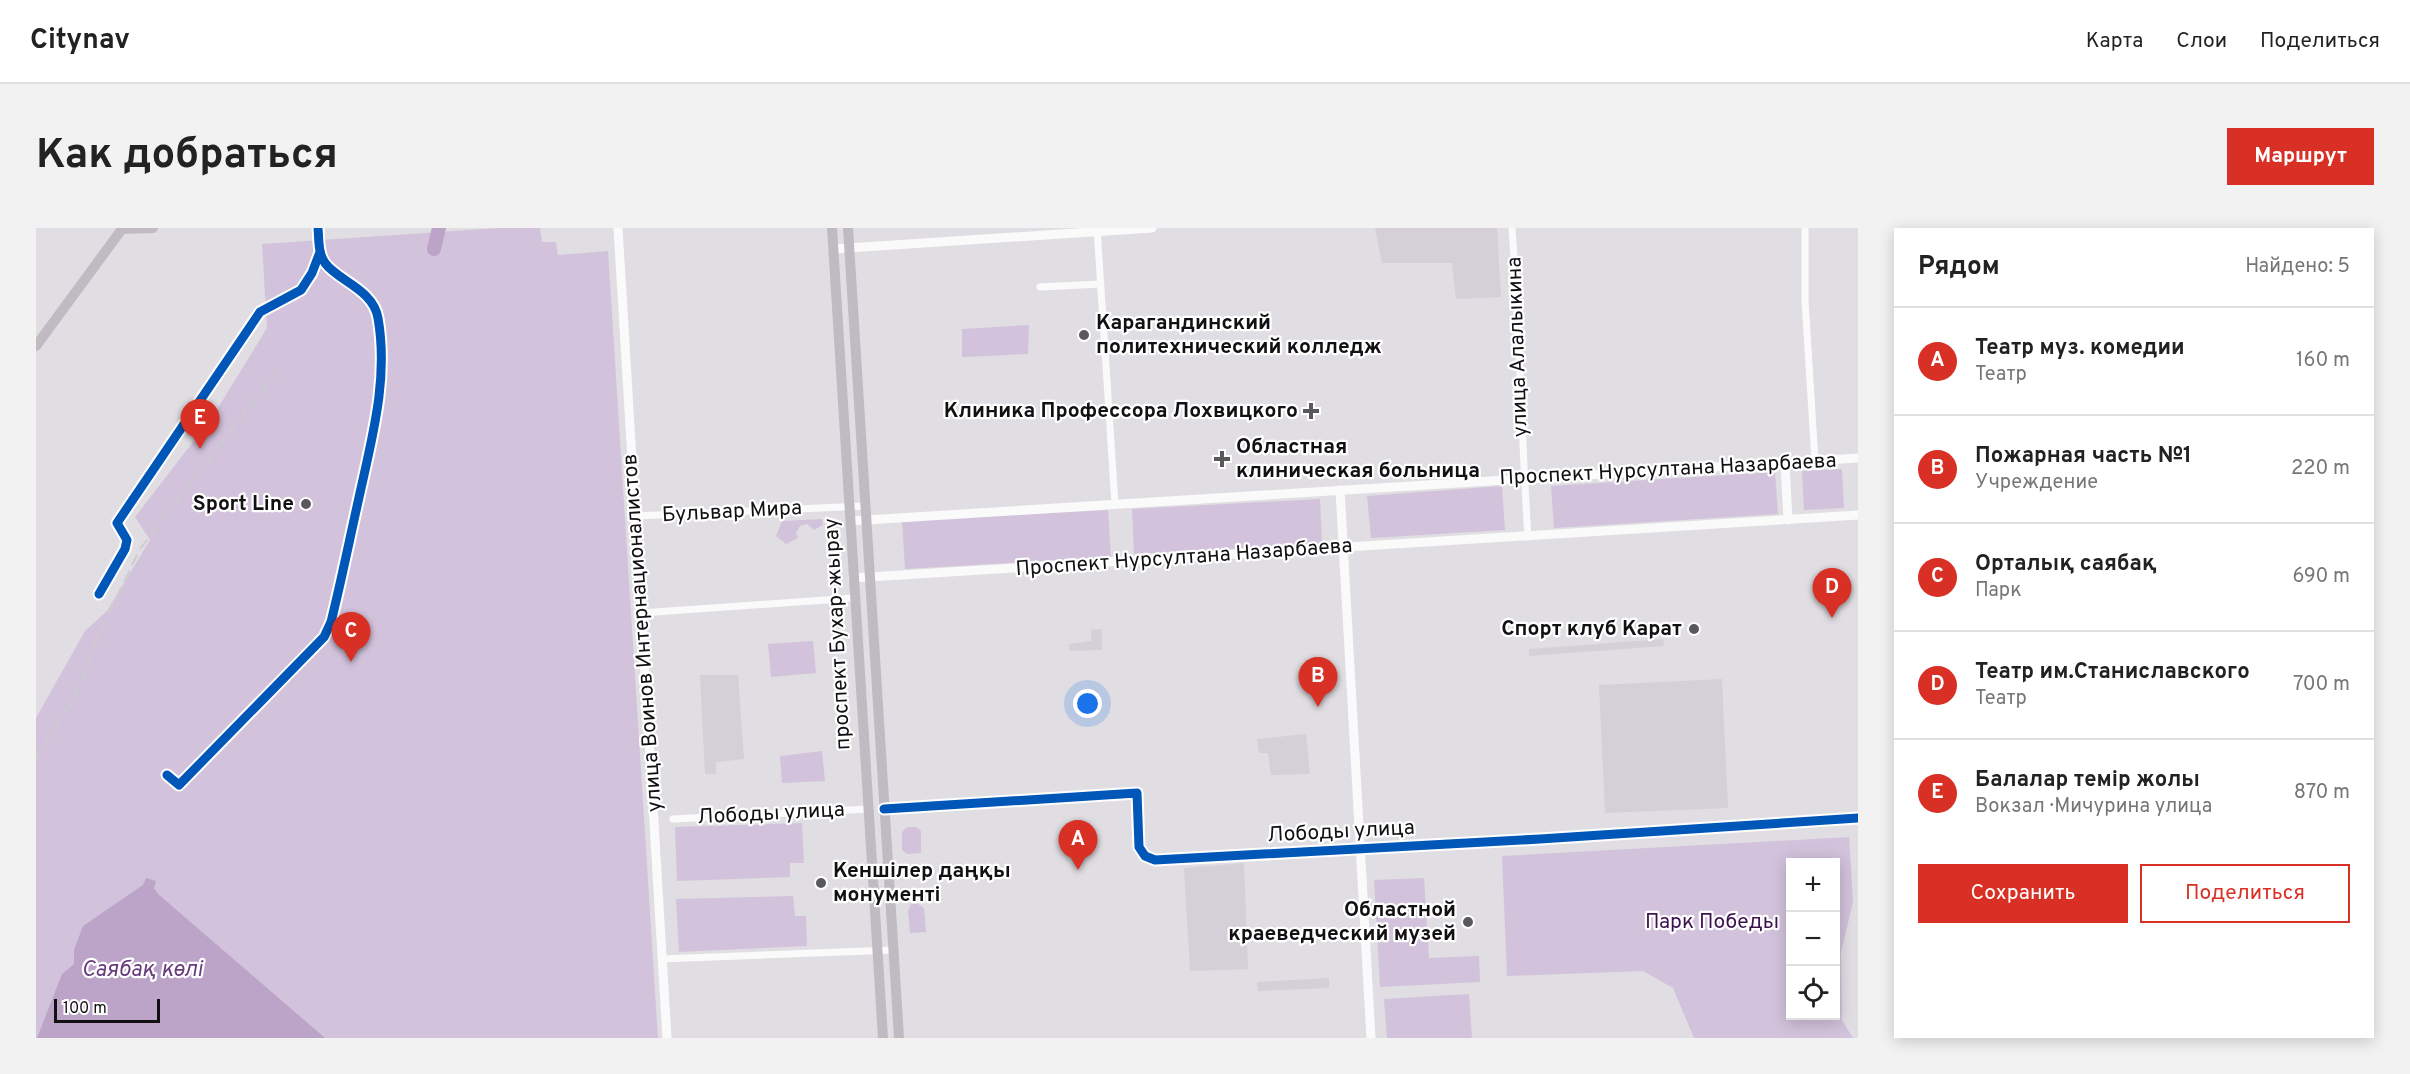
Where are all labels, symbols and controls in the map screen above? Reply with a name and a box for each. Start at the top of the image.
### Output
text: Citynav [30,23,130,59]
text: Карта [2086,28,2143,55]
text: Слои [2176,28,2227,55]
text: Поделиться [2260,28,2380,55]
button: Маршрут [2227,128,2374,185]
text: Как добраться [36,130,338,183]
text: Рядом [1918,251,2000,284]
text: Найдено: 5 [2245,254,2350,280]
street label: улица Алалыкина [1501,256,1535,438]
place label: Карагандинский политехнический колледж [1096,310,1382,361]
marker: Карагандинский политехнический колледж [1077,328,1091,342]
text: Театр муз. комедии [1975,335,2185,362]
text: A [1930,348,1945,374]
text: 160 m [2296,348,2350,374]
text: Театр [1975,362,2027,388]
place label: Клиника Профессора Лохвицкого [944,398,1298,425]
pin: E [180,400,220,449]
marker: Клиника Профессора Лохвицкого [1302,402,1320,420]
place label: Областная клиническая больница [1236,434,1480,485]
text: Пожарная часть №1 [1975,443,2192,470]
street label: Проспект Нурсултана Назарбаева [1499,448,1837,492]
marker: Областная клиническая больница [1213,450,1231,468]
street label: улица Воинов Интернационалистов [617,453,669,813]
text: B [1931,456,1944,482]
text: 220 m [2291,456,2350,482]
text: Учреждение [1975,470,2098,496]
place label: Sport Line [193,491,294,518]
street label: Бульвар Мира [661,495,803,529]
marker: Sport Line [299,497,313,511]
street label: проспект Бухар-жырау [818,517,858,751]
street label: Проспект Нурсултана Назарбаева [1015,533,1353,583]
text: Орталық саябақ [1975,551,2157,578]
text: C [1931,564,1944,590]
text: 690 m [2293,564,2350,590]
pin: D [1812,568,1852,618]
text: Парк [1975,578,2022,604]
pin: C [332,612,370,662]
place label: Спорт клуб Карат [1501,616,1682,643]
marker: Спорт клуб Карат [1687,622,1701,636]
pin: B [1298,658,1338,707]
text: Театр им.Станиславского [1975,659,2250,686]
text: D [1930,672,1945,698]
text: 700 m [2293,672,2350,698]
text: Театр [1975,686,2027,712]
your location [1073,689,1102,718]
text: Балалар темір жолы [1975,767,2200,794]
text: E [1931,780,1944,806]
text: 870 m [2294,780,2350,806]
text: Вокзал · Мичурина улица [1975,794,2212,820]
street label: Лободы улица [697,797,845,831]
street label: Лободы улица [1267,815,1415,849]
pin: A [1058,820,1098,870]
place label: Кеншілер даңқы монументі [833,858,1011,909]
map controls [1786,858,1840,1020]
button: + [1786,858,1840,912]
button: Сохранить [1918,864,2128,923]
button: Поделиться [2140,864,2350,923]
marker: Кеншілер даңқы монументі [814,876,828,890]
place label: Областной краеведческий музей [1228,897,1456,948]
park label: Парк Победы [1645,909,1779,936]
button: − [1786,912,1840,966]
marker: Областной краеведческий музей [1461,915,1475,929]
water label: Саябақ көлі [82,957,204,984]
button: locate [1786,966,1840,1020]
scale bar [54,996,160,1024]
text: 100 m [63,999,107,1019]

